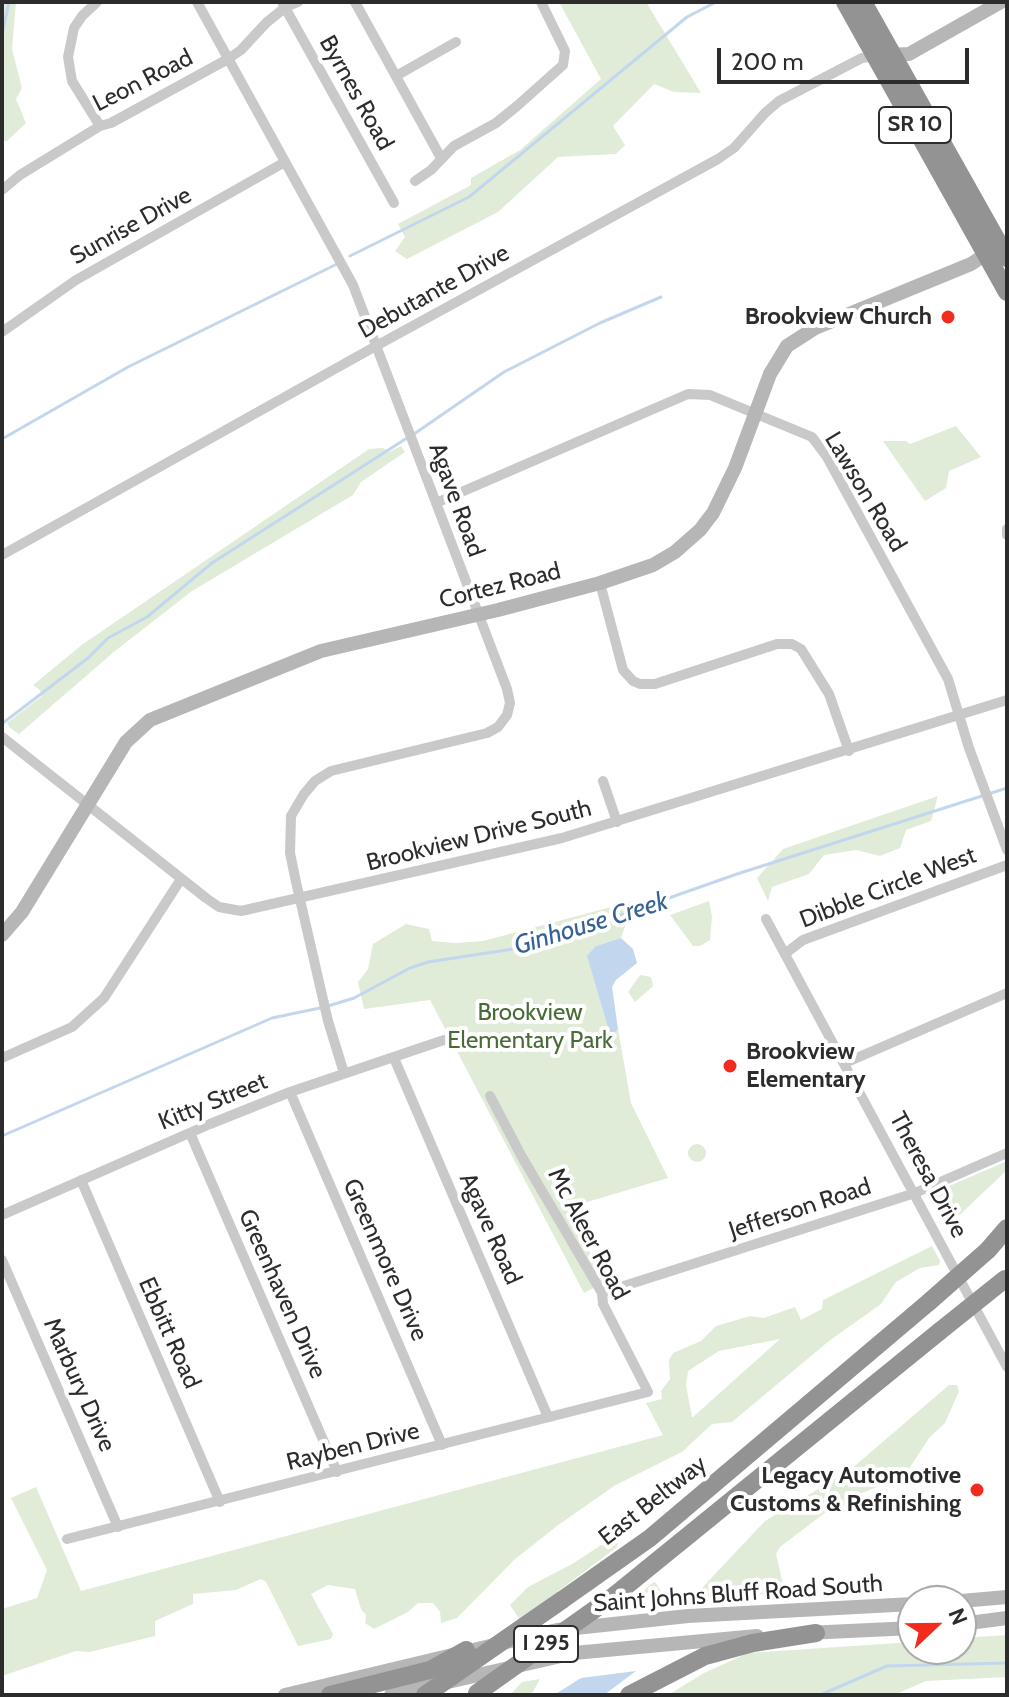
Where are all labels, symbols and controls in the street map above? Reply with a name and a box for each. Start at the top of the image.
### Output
street label: Byrnes Road [313,31,399,155]
scale bar [721,32,973,82]
street label: Leon Road [88,44,198,118]
text: 200 m [731,47,804,76]
road number: SR 10 [879,107,951,143]
street label: Sunrise Drive [65,181,197,271]
street label: Debutante Drive [354,239,514,345]
place label: Brookview Church [745,303,932,331]
marker: Brookview Church [939,308,957,326]
street label: Lawson Road [818,427,912,557]
street label: Agave Road [422,439,490,561]
street label: Cortez Road [436,557,564,615]
street label: Brookview Drive South [364,794,594,878]
street label: Dibble Circle West [796,841,980,935]
water label: Ginhouse Creek [510,886,672,962]
park label: Brookview Elementary Park [447,999,613,1055]
place label: Brookview Elementary [746,1038,866,1094]
marker: Brookview Elementary [721,1057,739,1075]
street label: Kitty Street [154,1067,272,1137]
street label: Theresa Drive [883,1107,973,1243]
street label: Mc Aleer Road [541,1163,635,1305]
street label: Agave Road [453,1169,527,1289]
street label: Jefferson Road [725,1172,875,1246]
street label: Greenmore Drive [336,1175,434,1345]
street label: Greenhaven Drive [232,1205,332,1383]
street label: Ebbitt Road [132,1273,206,1393]
street label: Marbury Drive [37,1314,121,1456]
street label: Rayben Drive [284,1417,422,1477]
street label: East Beltway [593,1450,713,1552]
place label: Legacy Automotive Customs & Refinishing [730,1462,961,1518]
marker: Legacy Automotive Customs & Refinishing [968,1481,986,1499]
street label: Saint Johns Bluff Road South [592,1570,884,1618]
north arrow [897,1585,977,1665]
text: N [942,1604,973,1629]
road number: I 295 [514,1626,578,1662]

